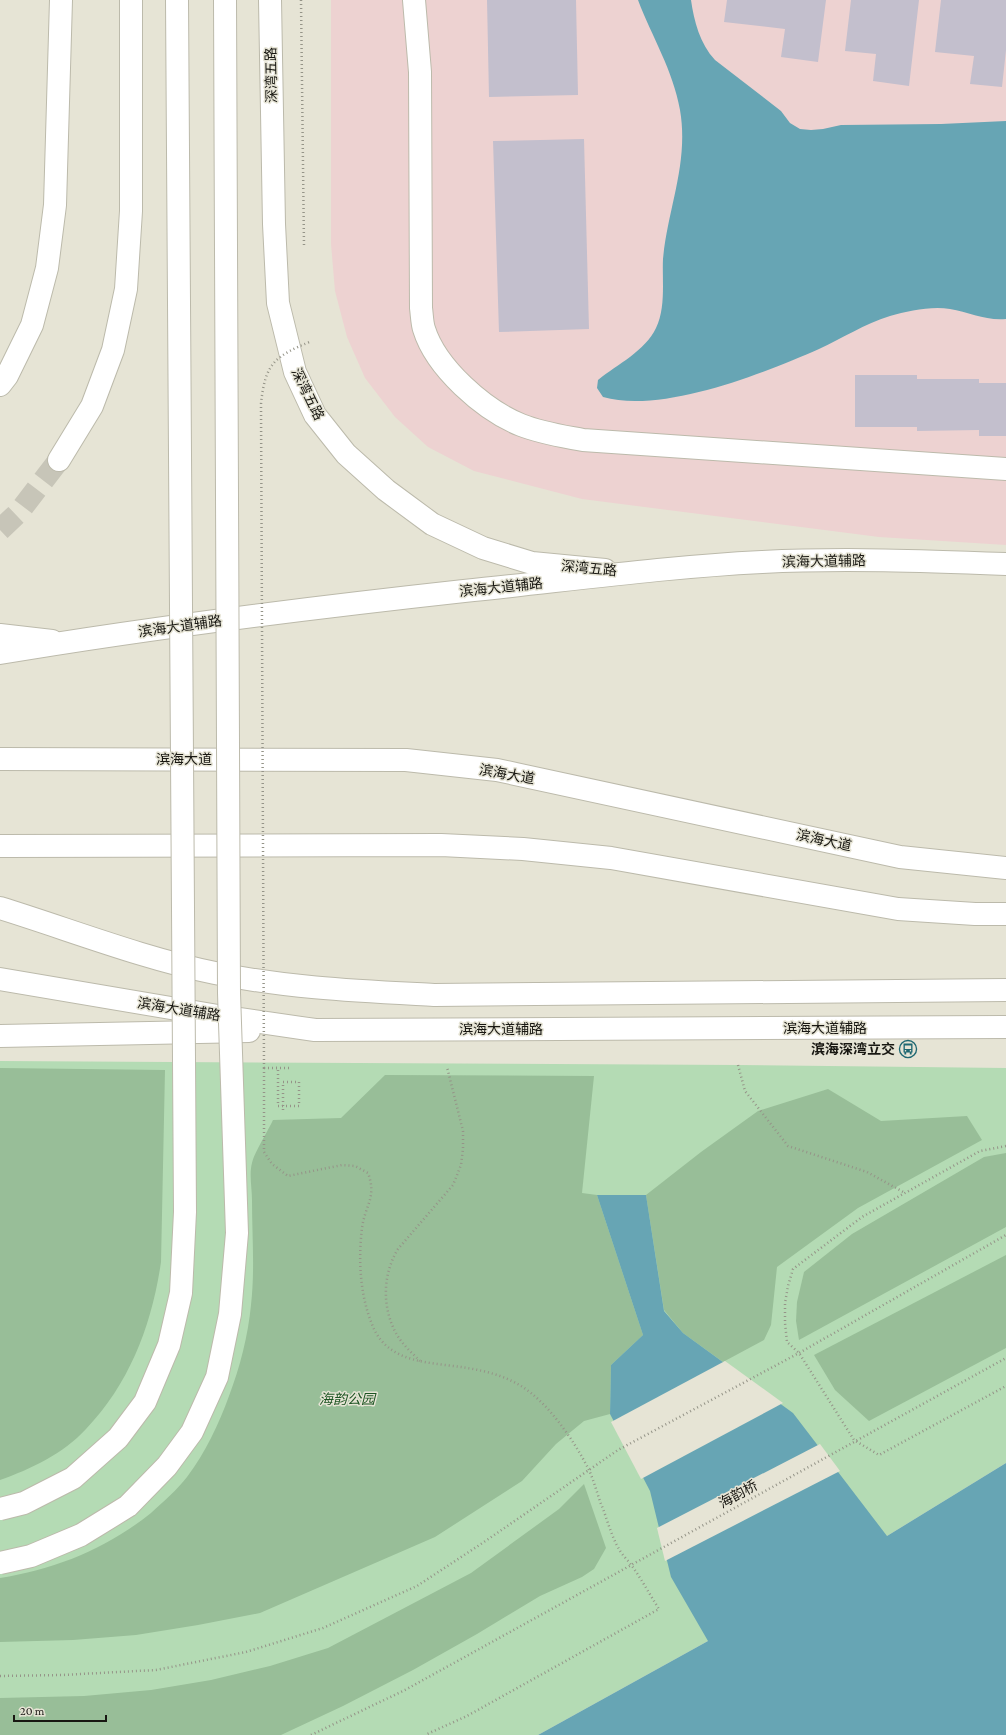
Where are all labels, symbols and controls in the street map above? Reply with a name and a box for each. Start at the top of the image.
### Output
street label: 深湾五路 [263,47,279,103]
street label: 深湾五路 [289,365,327,423]
street label: 滨海大道辅路 [782,552,866,570]
street label: 深湾五路 [560,558,618,578]
street label: 滨海大道辅路 [458,575,544,599]
street label: 滨海大道辅路 [137,612,223,640]
street label: 滨海大道 [156,751,212,767]
street label: 滨海大道 [478,761,536,787]
street label: 滨海大道 [795,826,853,854]
street label: 滨海大道辅路 [136,995,222,1023]
street label: 滨海大道辅路 [783,1020,867,1036]
street label: 滨海大道辅路 [459,1021,543,1037]
bus stop icon: 滨海深湾立交 [898,1039,918,1059]
place label: 滨海深湾立交 [811,1041,895,1057]
park label: 海韵公园 [319,1391,377,1407]
street label: 海韵桥 [716,1477,760,1511]
scale bar [14,1697,106,1723]
text: 20 m [20,1704,45,1718]

